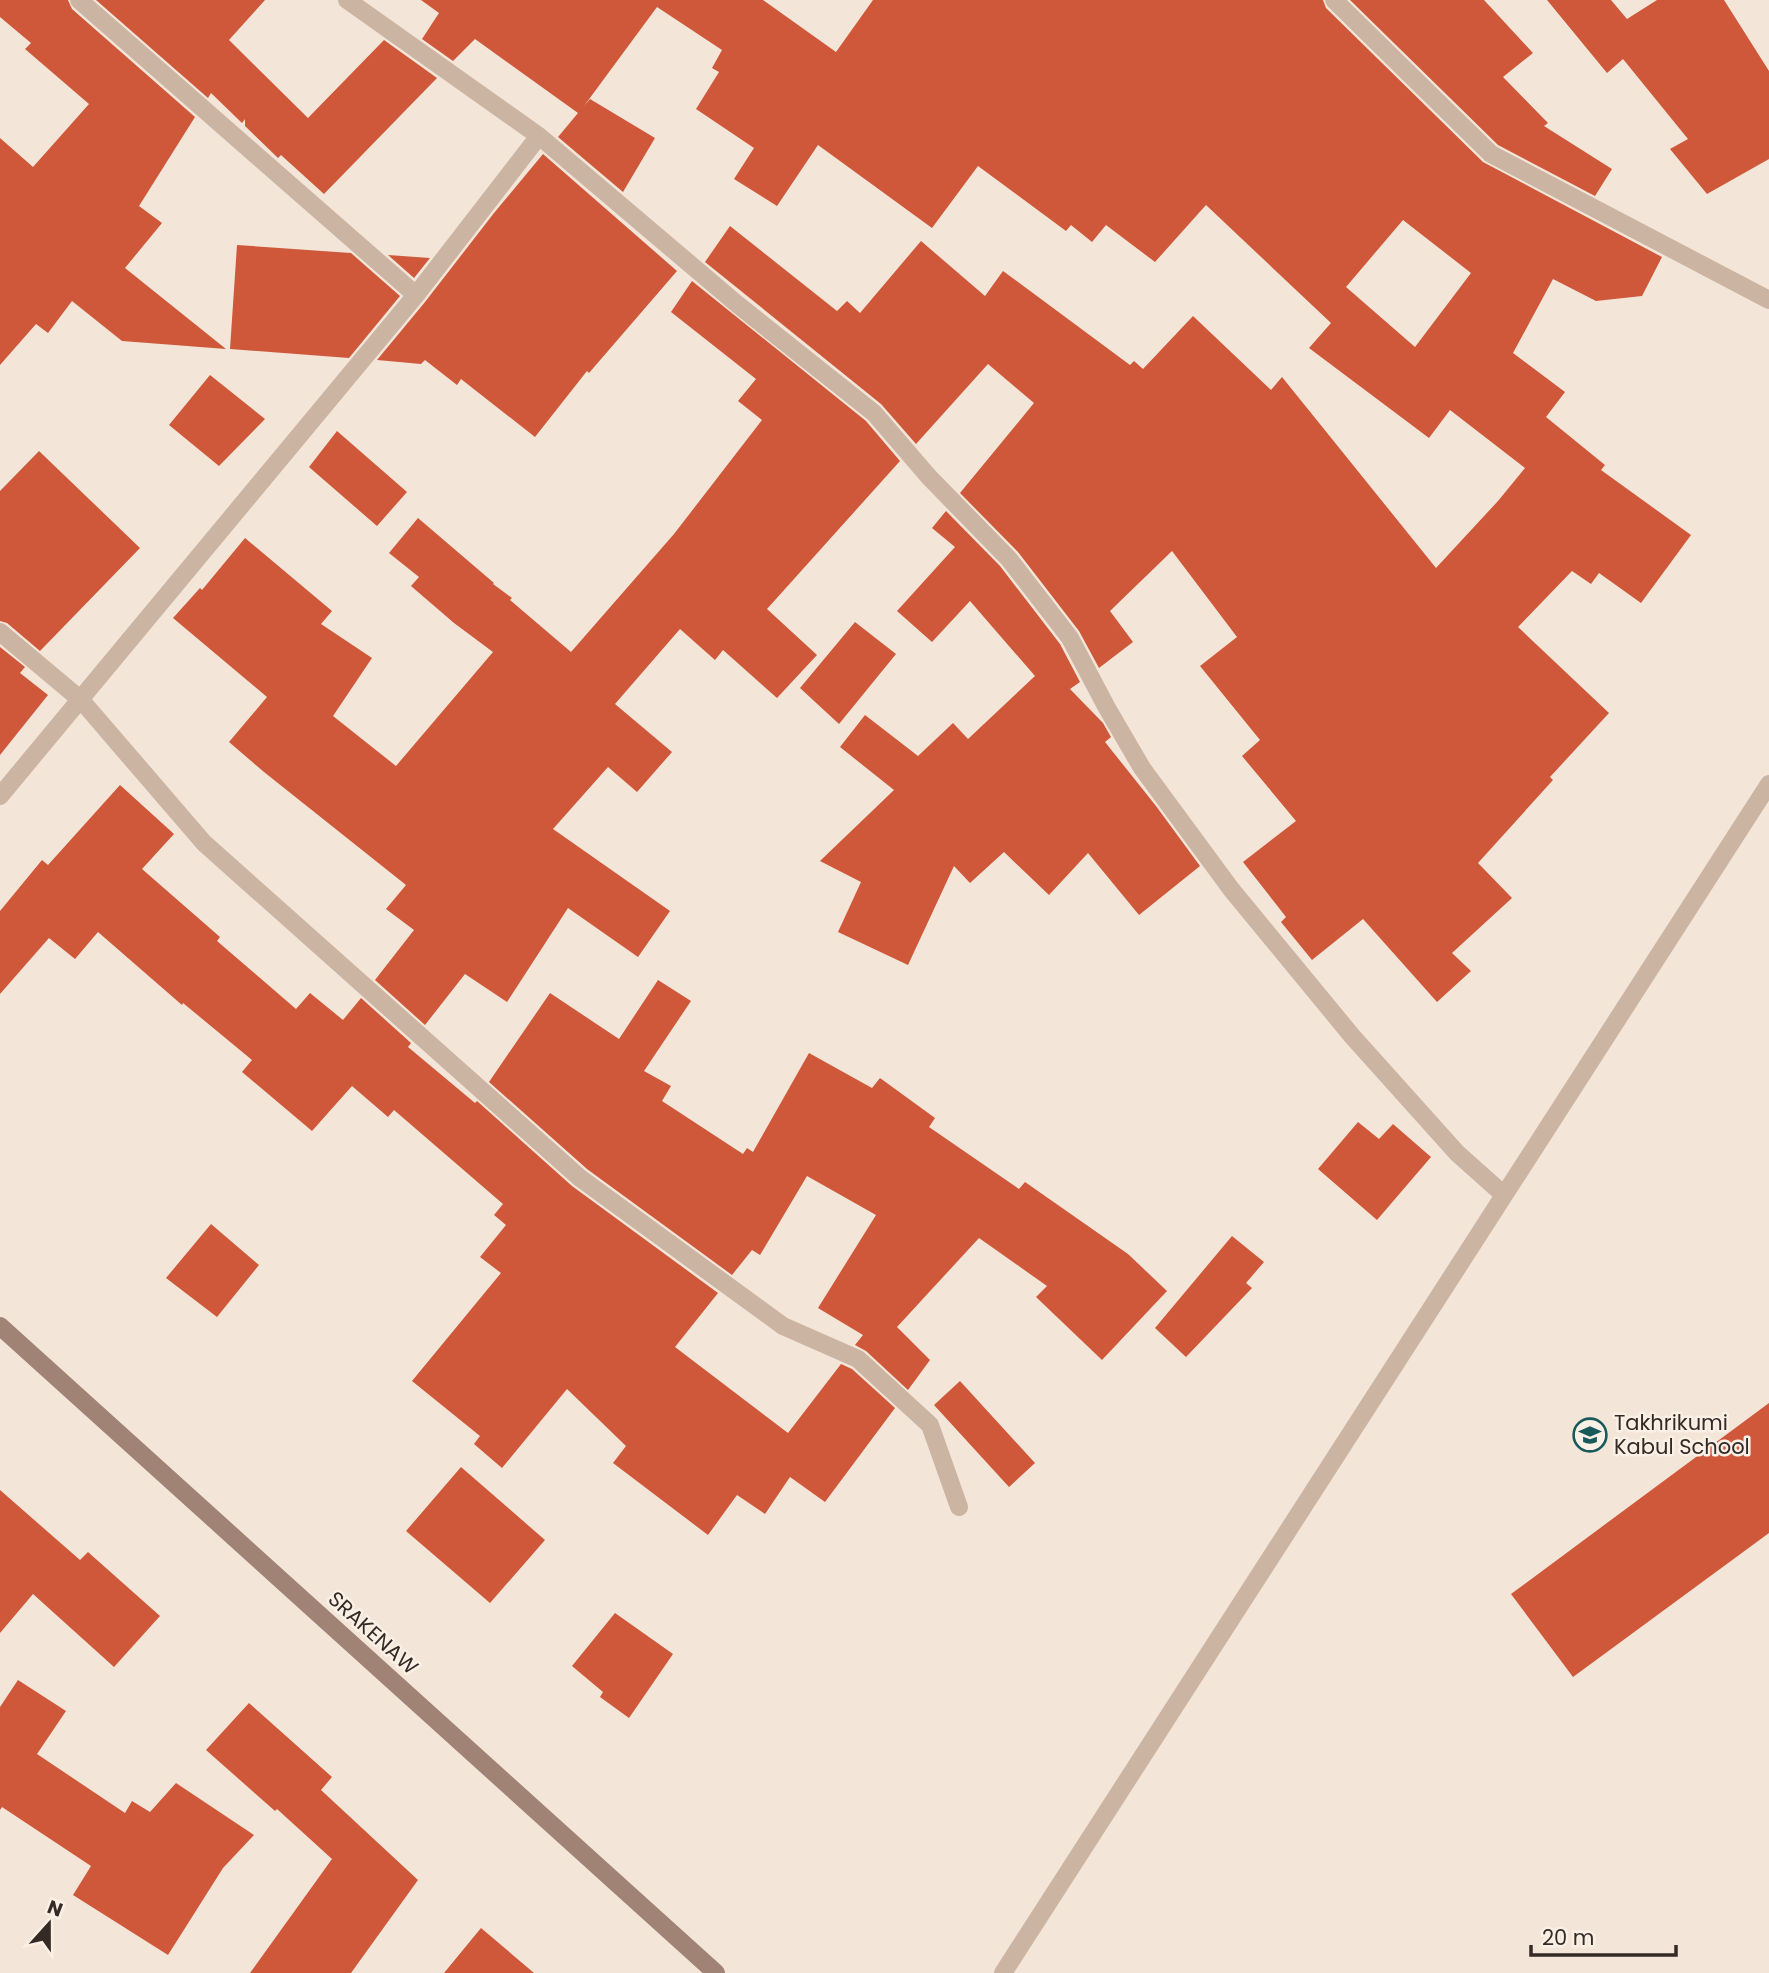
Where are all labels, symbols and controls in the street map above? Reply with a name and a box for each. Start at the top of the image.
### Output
place label: Takhrikumi Kabul School [1614,1408,1750,1461]
school or university icon: Takhrikumi Kabul School [1571,1416,1609,1454]
street label: SRAKENAW [322,1584,425,1681]
north arrow [14,1889,84,1959]
text: N [43,1893,66,1924]
scale bar [1531,1913,1676,1957]
text: 20 m [1542,1923,1595,1952]

